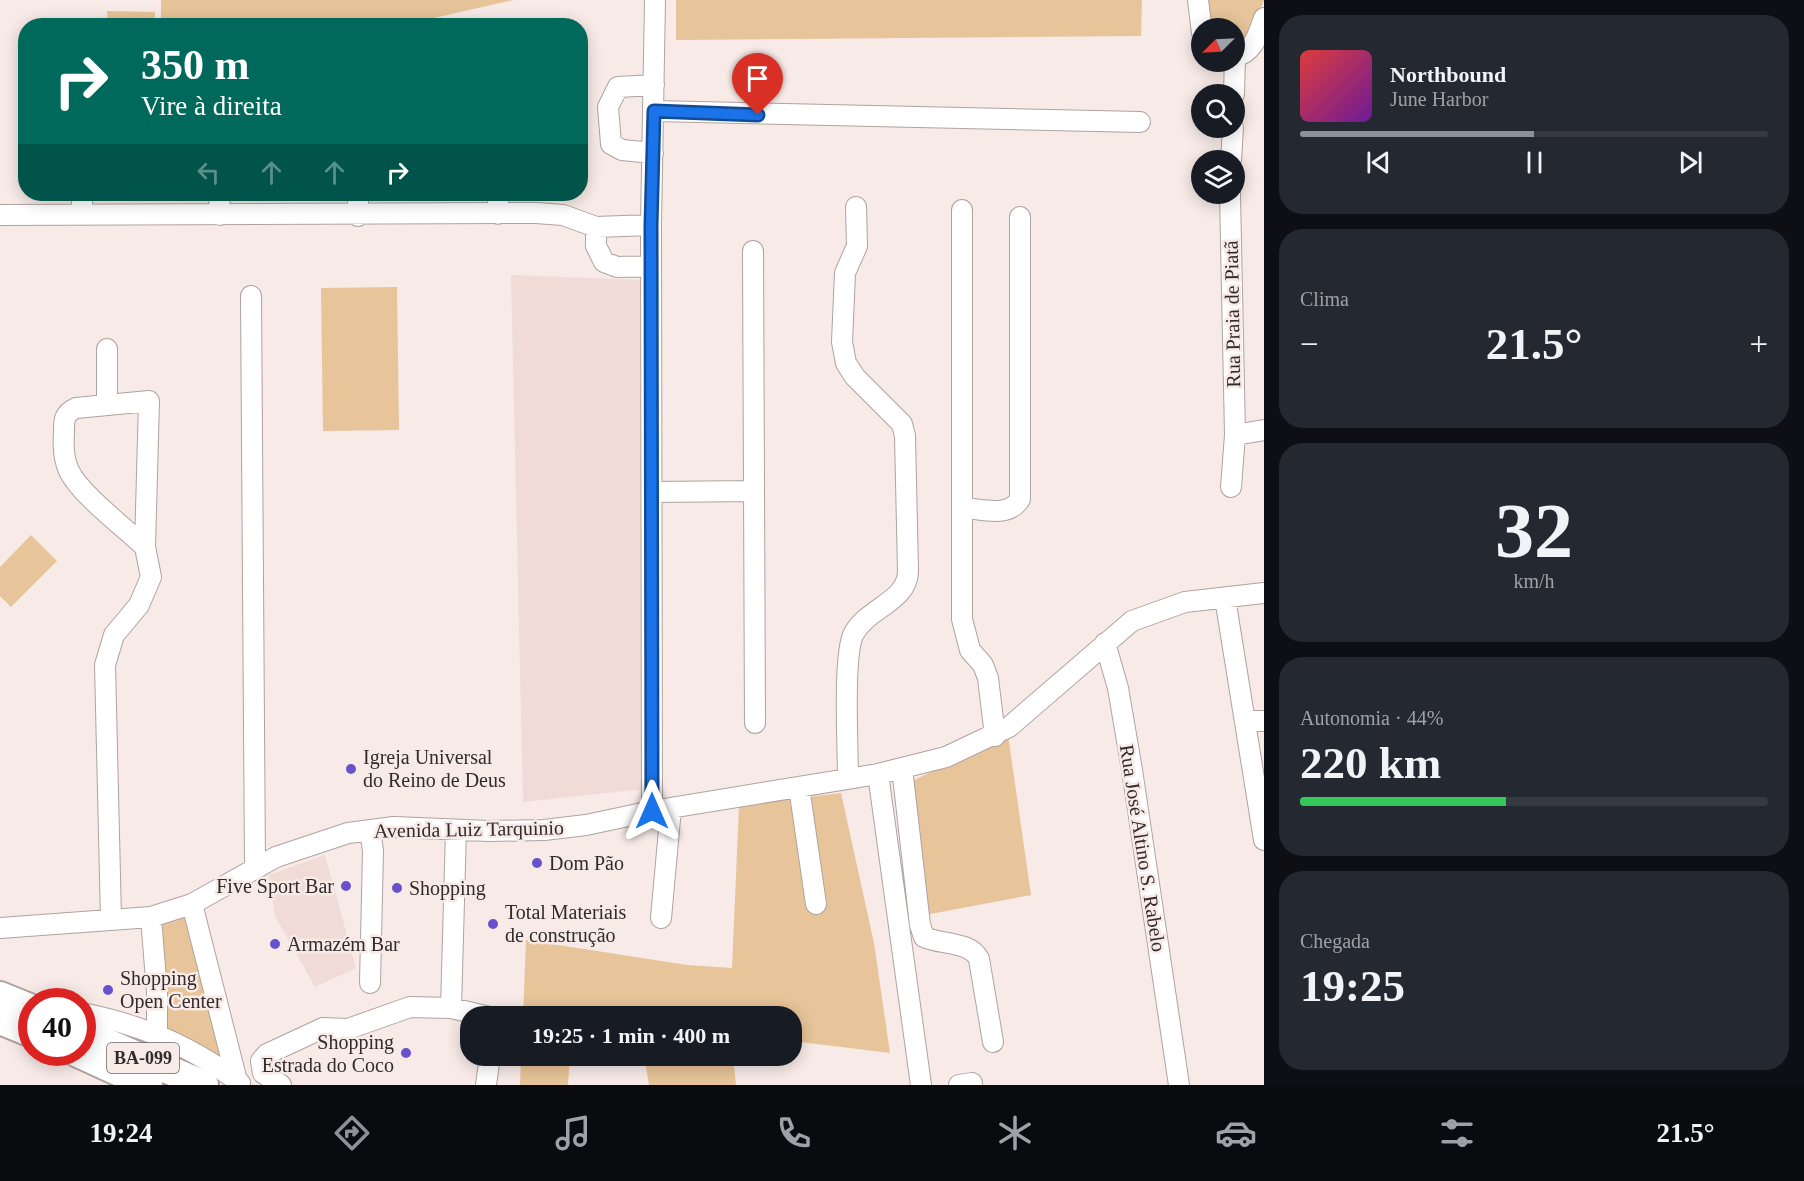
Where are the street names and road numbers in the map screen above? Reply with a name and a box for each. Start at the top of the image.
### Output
street label: Rua Praia de Piatã [1220,240,1244,388]
street label: Rua José Altino S. Rabelo [1116,743,1170,953]
street label: Avenida Luiz Tarquinio [374,816,564,843]
road number: BA-099 [107,1043,179,1073]

